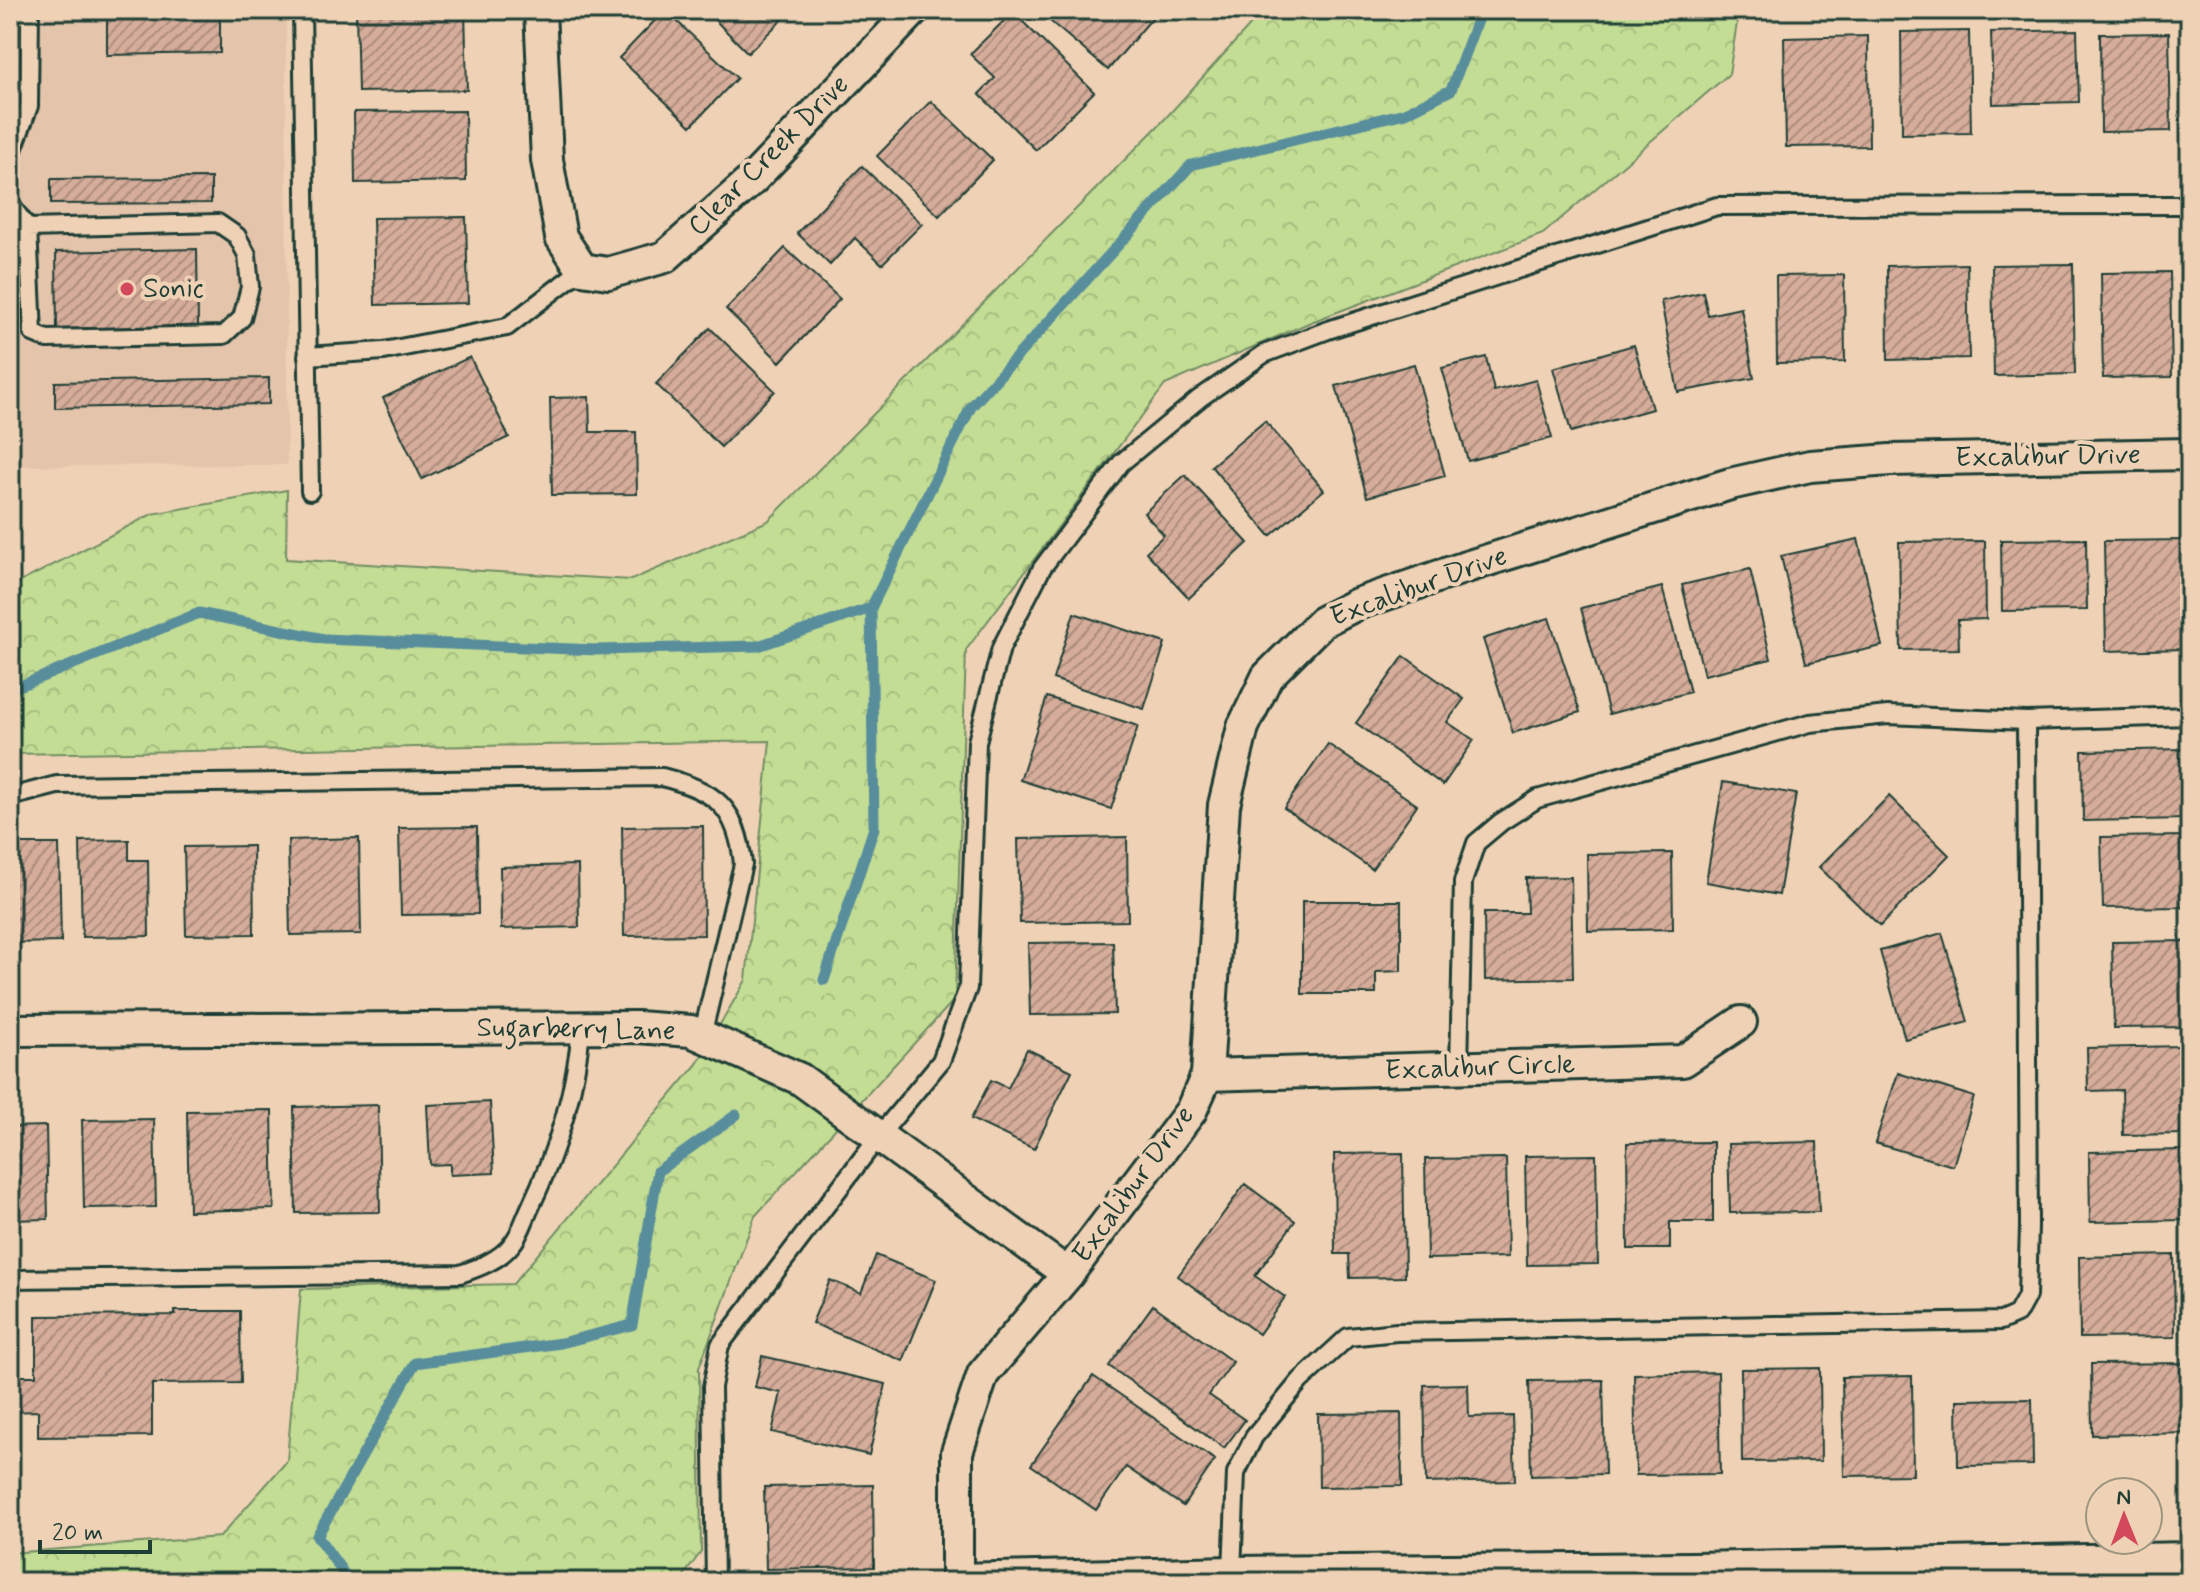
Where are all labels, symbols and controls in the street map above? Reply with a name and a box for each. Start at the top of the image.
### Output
street label: Clear Creek Drive [680,67,858,245]
place label: Sonic [143,271,204,308]
marker: Sonic [118,280,136,298]
street label: Excalibur Drive [1955,437,2141,477]
street label: Excalibur Drive [1325,538,1513,636]
street label: Sugarberry Lane [476,1010,676,1053]
street label: Excalibur Circle [1384,1046,1576,1090]
street label: Excalibur Drive [1064,1099,1204,1271]
north arrow [2084,1476,2164,1556]
text: N [2116,1484,2131,1512]
scale bar [40,1504,150,1554]
text: 20 m [52,1518,103,1549]

